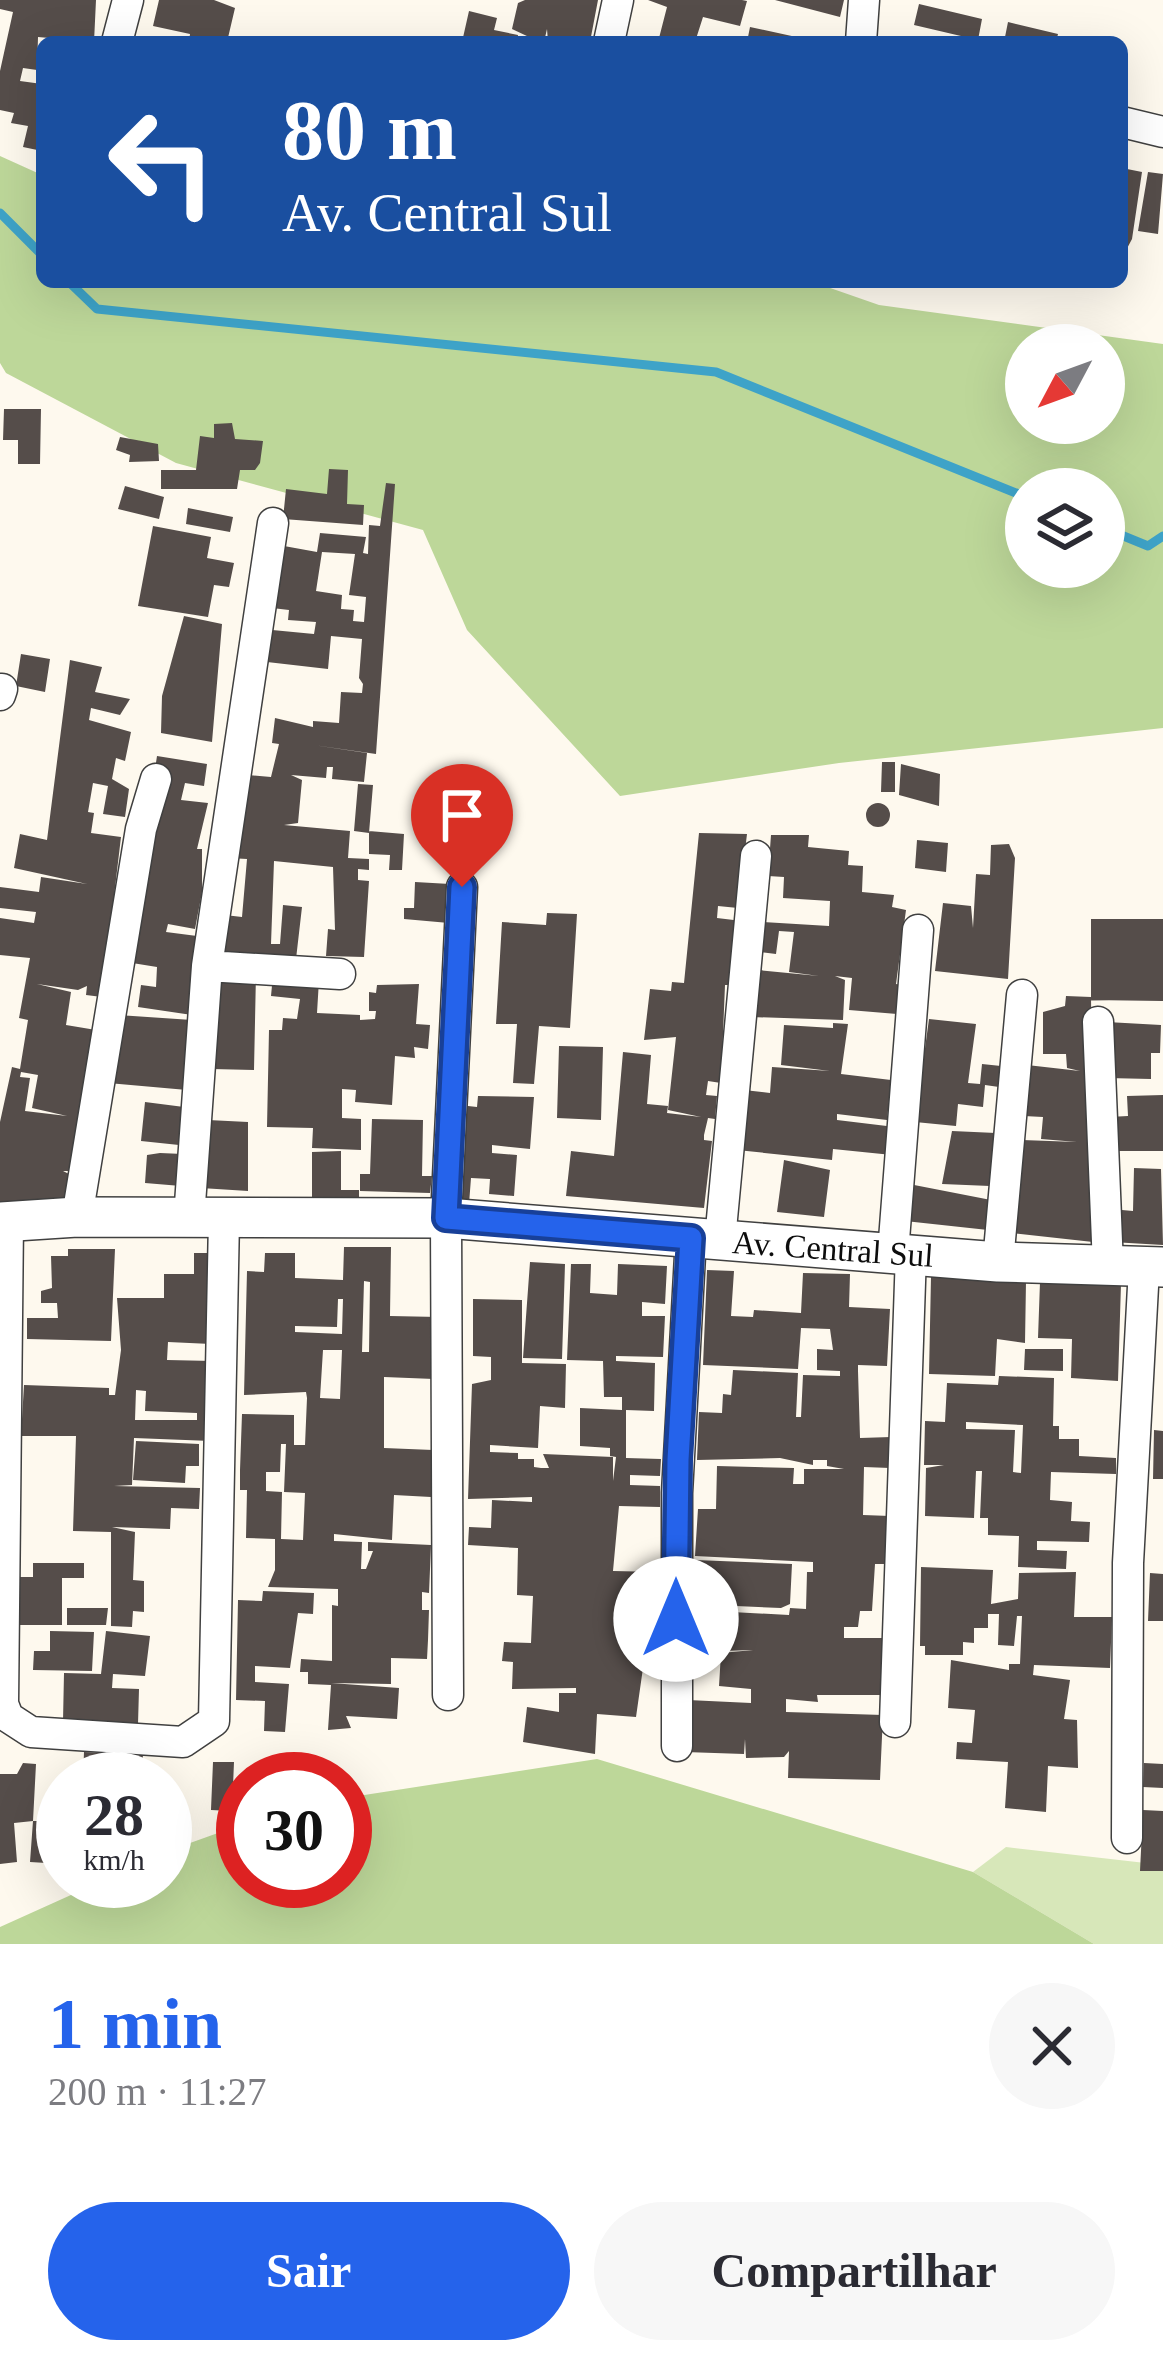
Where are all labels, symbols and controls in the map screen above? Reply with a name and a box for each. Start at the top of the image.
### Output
icon: left [84,84,240,240]
text: 80 m [282,84,457,177]
text: Av. Central Sul [282,183,612,243]
north arrow [1005,324,1125,444]
map controls [1005,324,1125,588]
button: layers [1005,468,1125,588]
pin [411,764,513,887]
icon: arrive [429,782,495,848]
street label: Av. Central Sul [731,1224,935,1274]
position arrow [613,1556,739,1682]
speed limit sign: 30 [216,1752,372,1908]
text: 28 [84,1782,144,1848]
text: km/h [83,1843,145,1876]
button: close [989,1983,1115,2109]
text: 1 min [48,1984,222,2064]
text: 200 m · 11:27 [48,2070,266,2113]
button: Sair [48,2202,570,2340]
button: Compartilhar [594,2202,1115,2340]

